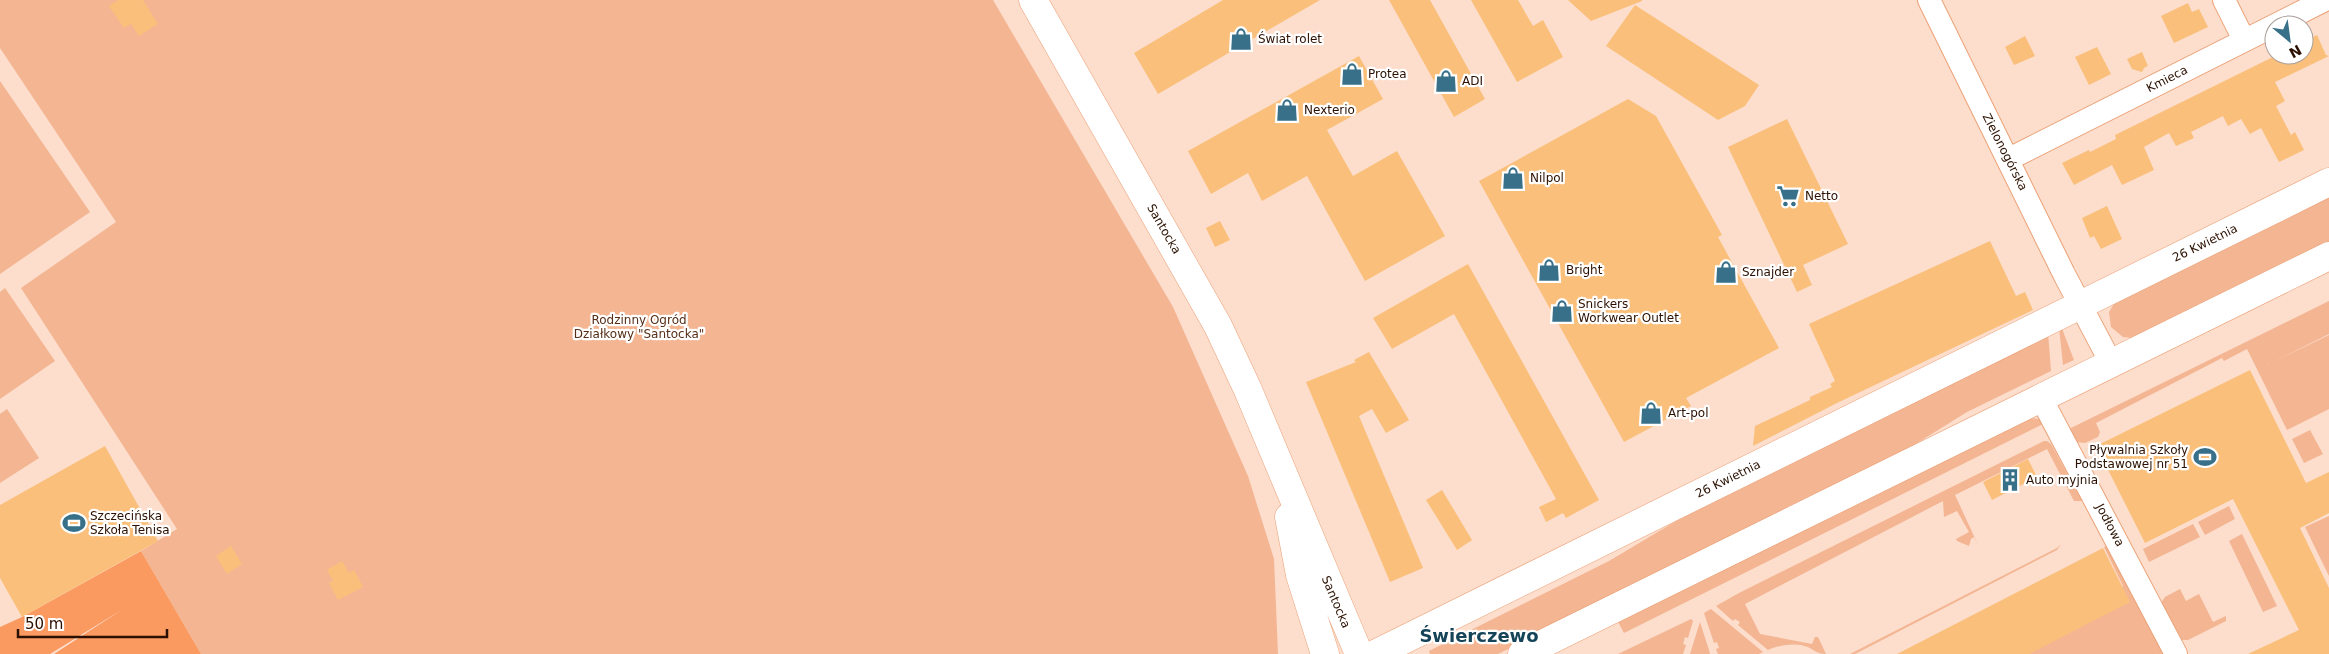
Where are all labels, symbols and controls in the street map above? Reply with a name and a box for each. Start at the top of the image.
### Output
north arrow [2264,15,2314,65]
shop icon: Świat rolet [1228,26,1254,52]
place label: Świat rolet [1258,31,1322,46]
text: N [2286,42,2304,61]
shop icon: Protea [1339,61,1365,87]
street label: Kmieca [2144,63,2190,95]
place label: Protea [1368,67,1406,81]
shop icon: ADI [1433,68,1459,94]
place label: ADI [1462,74,1483,88]
shop icon: Nexterio [1274,97,1300,123]
place label: Nexterio [1304,103,1355,117]
street label: Zielonogórska [1980,111,2030,193]
shop icon: Nilpol [1500,165,1526,191]
place label: Nilpol [1530,171,1564,185]
supermarket icon: Netto [1775,183,1801,209]
place label: Netto [1805,189,1838,203]
street label: Santocka [1144,202,1184,256]
street label: 26 Kwietnia [2170,221,2240,265]
shop icon: Bright [1536,257,1562,283]
shop icon: Sznajder [1713,259,1739,285]
place label: Bright [1566,263,1603,277]
place label: Sznajder [1742,265,1794,279]
place label: Snickers Workwear Outlet [1578,297,1679,325]
shop icon: Snickers Workwear Outlet [1549,298,1575,324]
park label: Rodzinny Ogród Działkowy "Santocka" [574,313,704,341]
shop icon: Art-pol [1638,400,1664,426]
place label: Art-pol [1668,406,1708,420]
place label: Pływalnia Szkoły Podstawowej nr 51 [2075,443,2188,471]
sports icon: Pływalnia Szkoły Podstawowej nr 51 [2192,444,2218,470]
street label: 26 Kwietnia [1693,457,1763,501]
building icon: Auto myjnia [1997,467,2023,493]
place label: Auto myjnia [2026,473,2098,487]
street label: Jodłowa [2092,500,2127,549]
place label: Szczecińska Szkoła Tenisa [90,509,170,537]
sports icon: Szczecińska Szkoła Tenisa [61,510,87,536]
street label: Santocka [1319,574,1353,630]
scale bar [18,606,166,638]
text: 50 m [25,615,63,633]
district label: Świerczewo [1419,625,1539,646]

